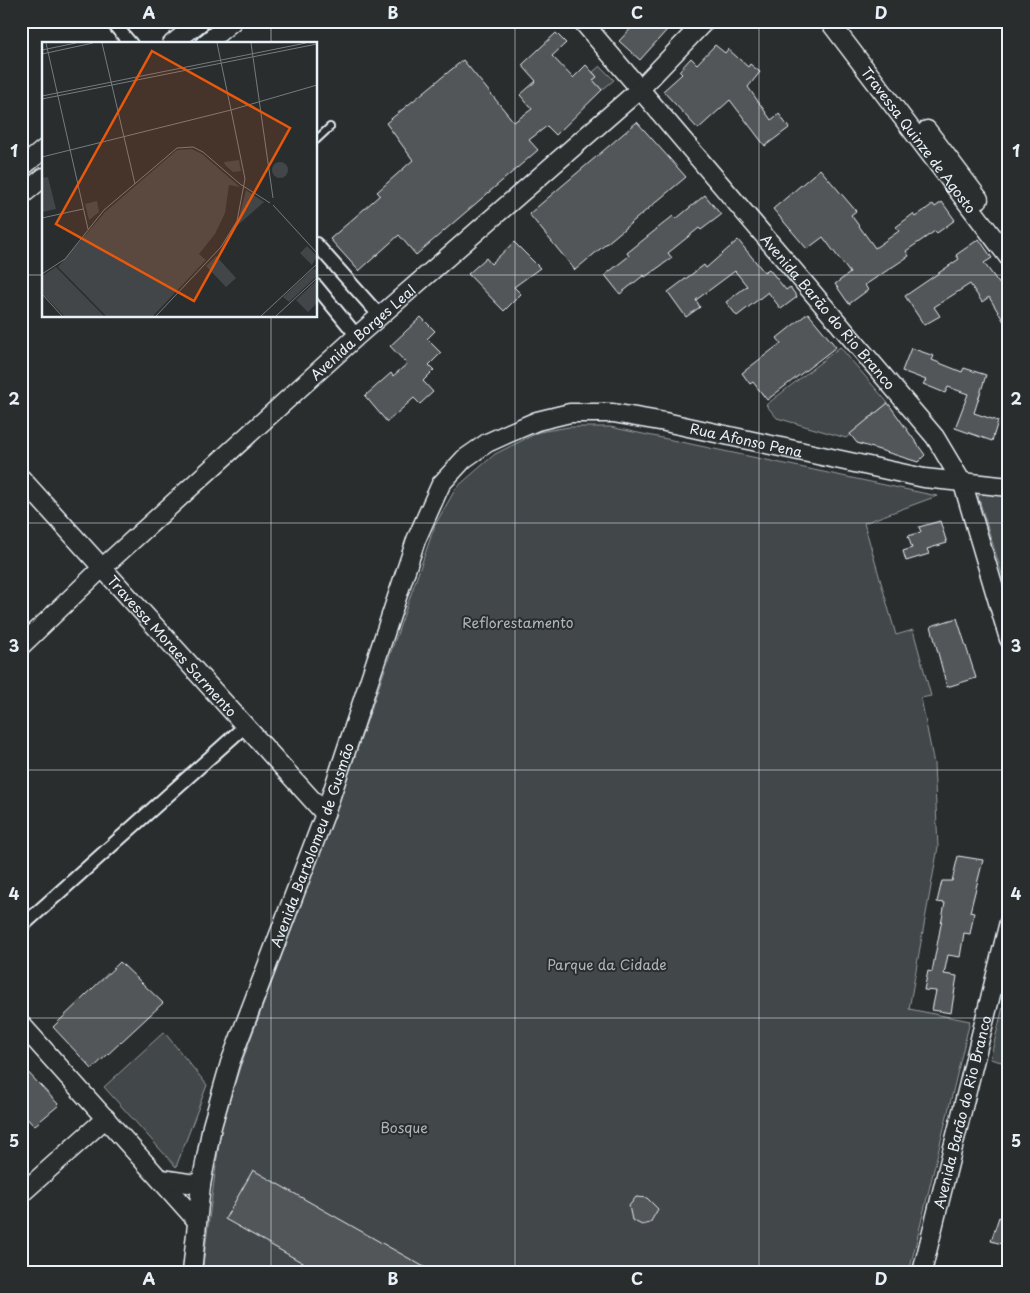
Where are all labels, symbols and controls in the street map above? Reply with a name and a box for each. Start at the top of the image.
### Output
text: A [143,0,156,24]
text: B [388,0,399,24]
text: C [631,0,643,24]
text: D [875,0,887,24]
inset map [42,42,318,318]
street label: Travessa Quinze de Agosto [857,62,982,218]
text: 1 [10,138,18,162]
text: 1 [1012,138,1020,162]
street label: Avenida Barão do Rio Branco [756,229,901,394]
street label: Avenida Borges Leal [305,279,420,385]
text: 2 [8,386,20,410]
text: 2 [1010,386,1022,410]
street label: Rua Afonso Pena [688,417,805,462]
street label: Travessa Moraes Sarmento [103,570,242,721]
park label: Reflorestamento [462,612,574,633]
text: 3 [9,633,19,657]
text: 3 [1011,633,1021,657]
street label: Avenida Bartolomeu de Gusmão [265,740,359,950]
text: 4 [9,881,20,905]
text: 4 [1011,881,1022,905]
park label: Parque da Cidade [547,954,667,975]
street label: Avenida Barão do Rio Branco [928,1013,996,1211]
park label: Bosque [380,1117,428,1138]
text: 5 [9,1128,19,1152]
text: 5 [1011,1128,1021,1152]
text: A [143,1266,156,1290]
text: B [388,1266,399,1290]
text: C [631,1266,643,1290]
text: D [875,1266,887,1290]

